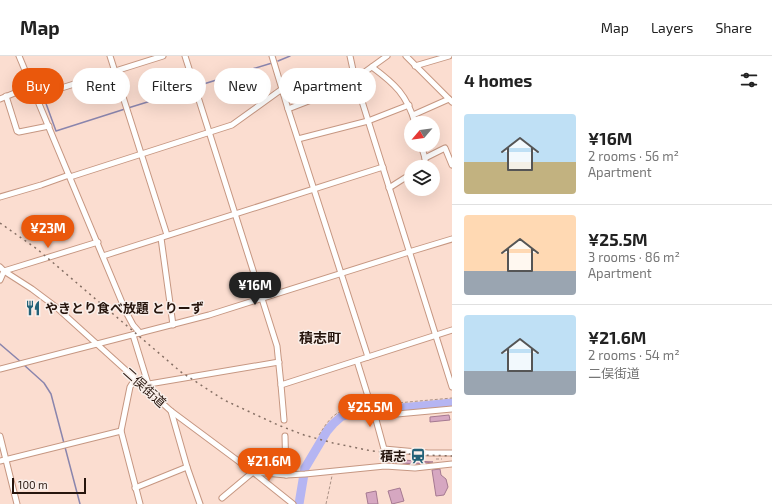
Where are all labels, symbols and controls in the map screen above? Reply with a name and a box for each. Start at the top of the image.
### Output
text: Map [20,16,60,39]
text: Map [601,19,629,36]
text: Layers [651,19,693,36]
text: Share [715,19,752,36]
chip: Buy [12,68,64,104]
chip: Rent [72,68,130,104]
chip: Filters [138,68,206,104]
chip: New [214,68,271,104]
chip: Apartment [279,68,376,104]
icon: filters [738,69,760,91]
text: 4 homes [464,70,532,90]
north arrow [404,116,440,152]
map controls [404,116,440,196]
text: ¥16M [588,128,632,148]
icon: home [496,130,544,178]
text: 2 rooms · 56 m² [588,148,679,164]
button: layers [404,160,440,196]
text: Apartment [588,164,652,180]
pin: ¥23M [24,215,72,249]
text: ¥23M [30,220,66,236]
text: ¥25.5M [588,229,648,249]
icon: home [496,231,544,279]
text: 3 rooms · 86 m² [588,249,680,265]
text: Apartment [588,265,652,281]
pin: ¥16M [231,272,279,306]
text: ¥16M [238,277,272,293]
restaurant icon: やきとり食べ放題 とりーず [24,299,42,317]
place label: やきとり食べ放題 とりーず [45,300,204,316]
text: ¥21.6M [588,327,646,347]
district label: 積志町 [299,329,341,346]
icon: home [496,331,544,379]
text: 2 rooms · 54 m² [588,347,680,363]
street label: 二俣街道 [120,364,170,410]
text: 二俣街道 [588,365,640,381]
pin: ¥25.5M [337,394,403,428]
text: ¥25.5M [347,399,393,415]
station icon: 積志 [409,447,427,465]
pin: ¥21.6M [236,448,302,482]
place label: 積志 [380,448,406,464]
text: ¥21.6M [247,453,291,469]
scale bar [12,476,86,495]
text: 100 m [18,478,48,491]

